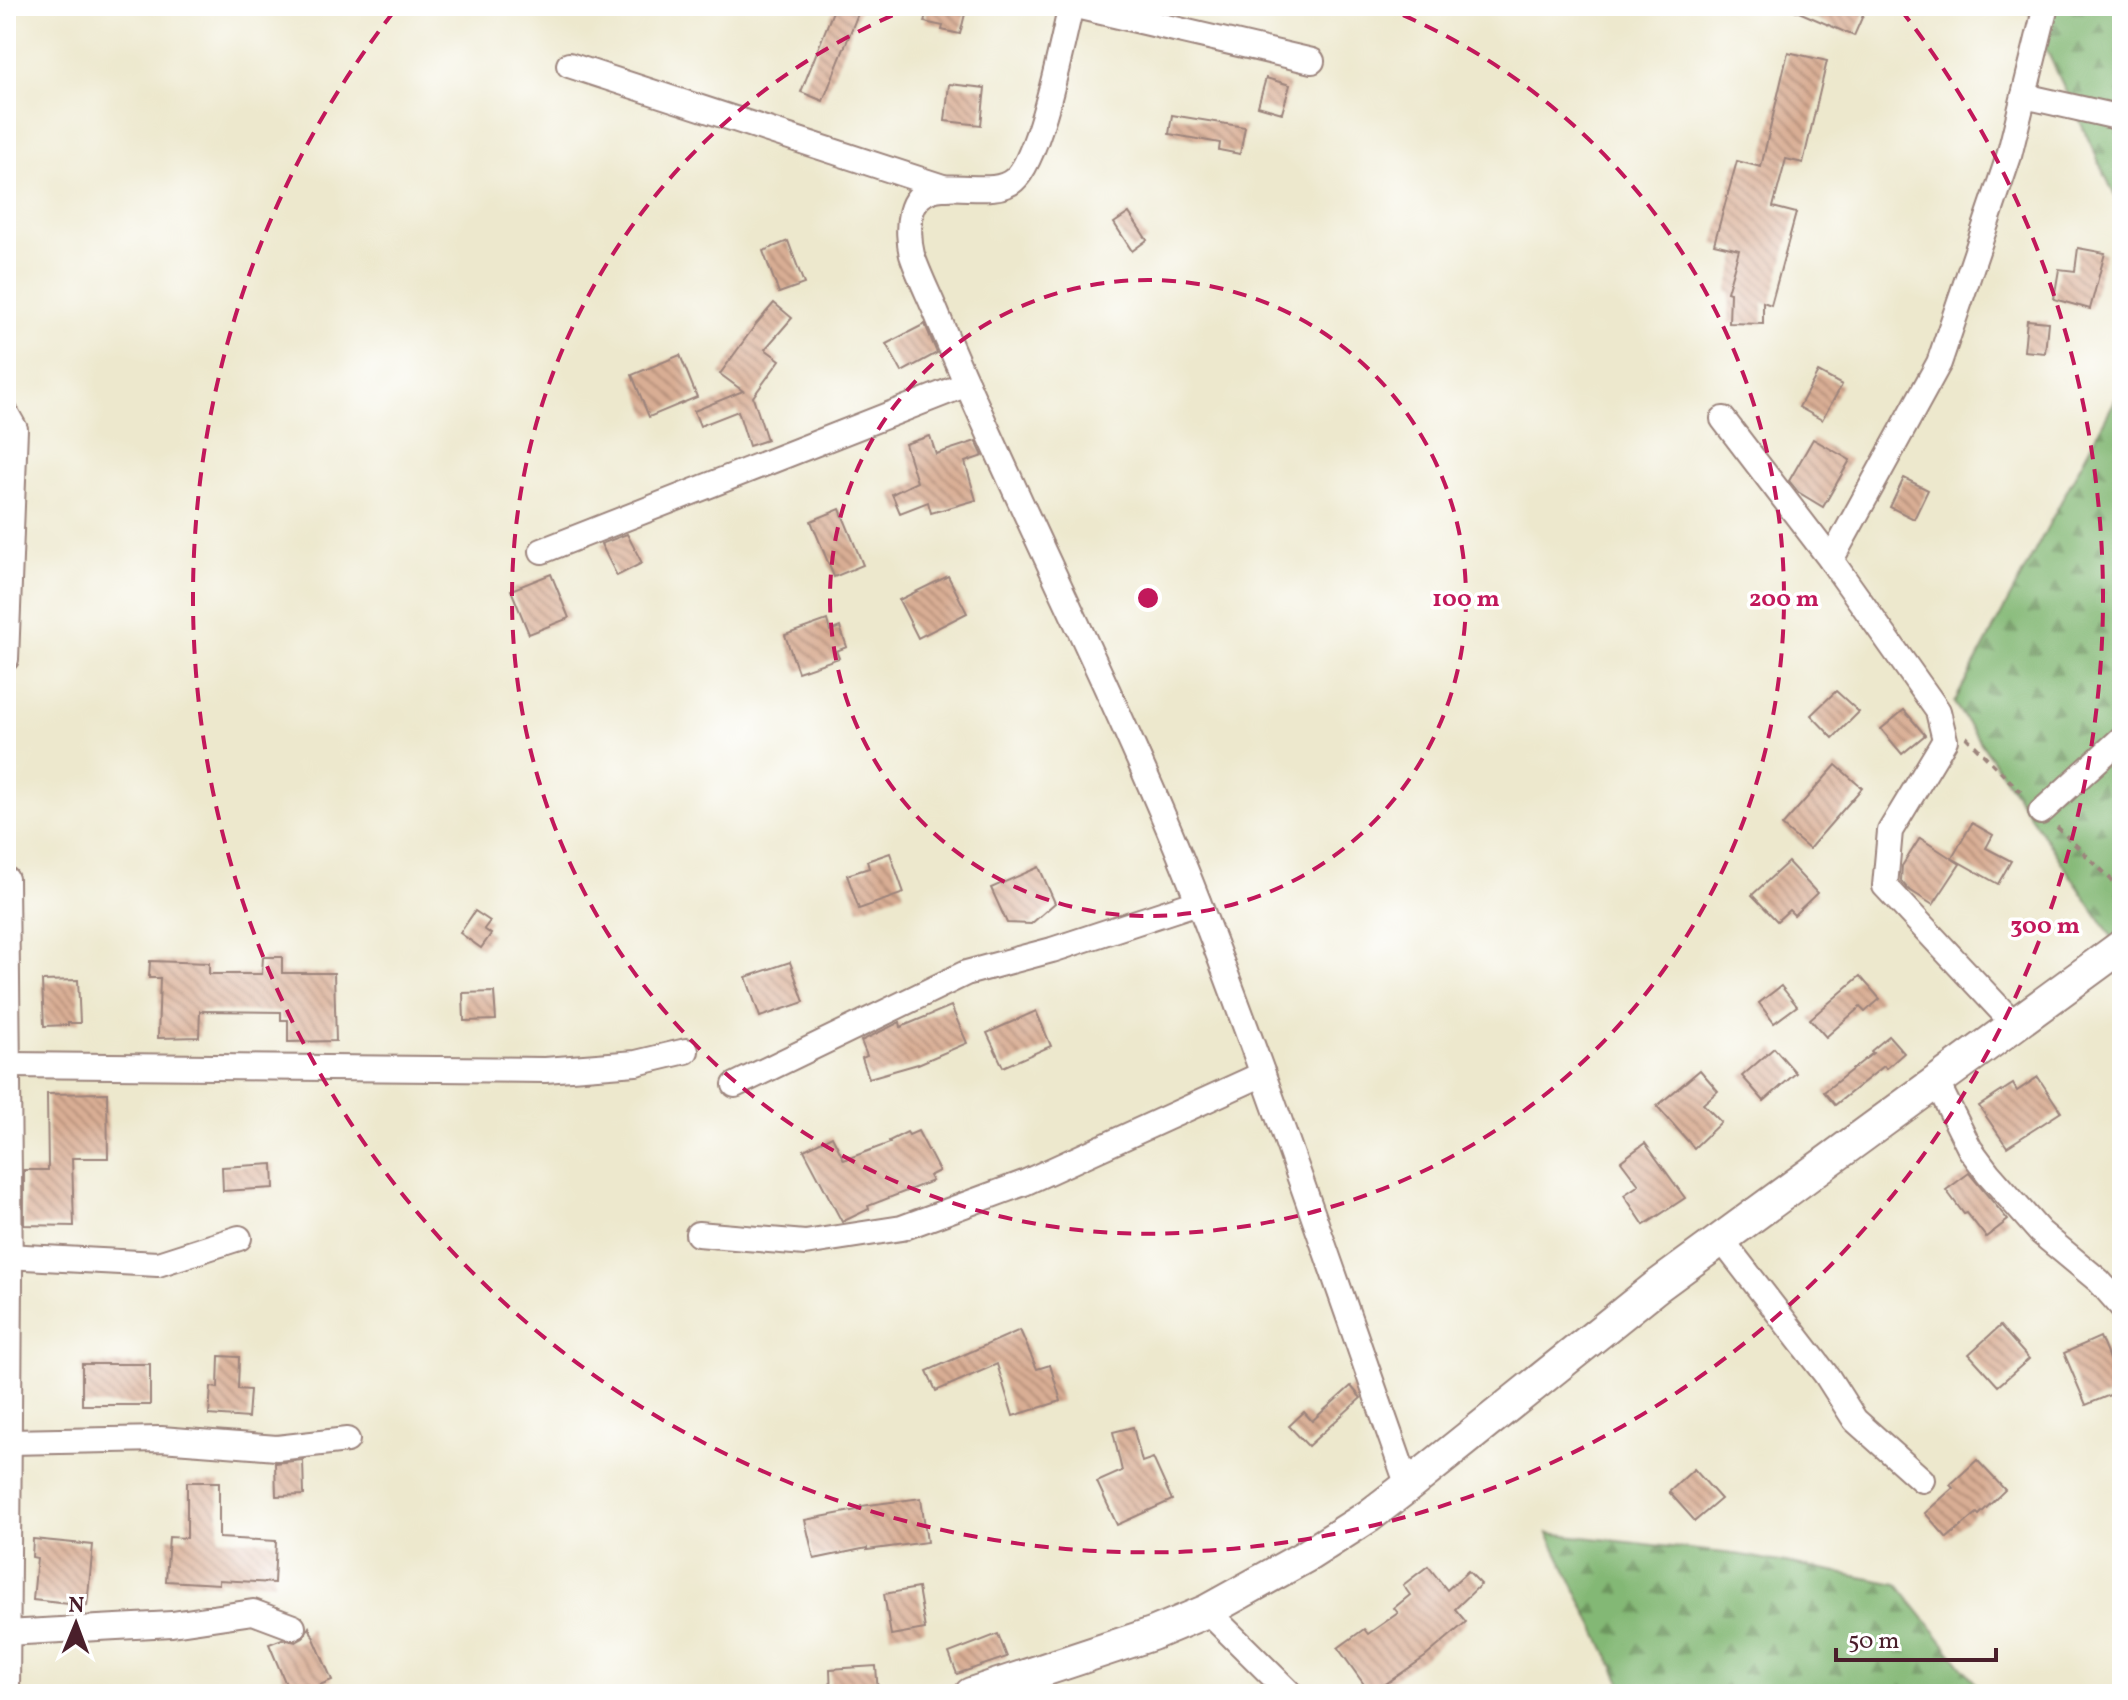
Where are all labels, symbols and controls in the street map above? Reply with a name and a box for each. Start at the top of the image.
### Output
text: 100 m [1432,583,1500,617]
text: 200 m [1749,583,1819,617]
centre of rings [1134,584,1162,612]
text: 300 m [2010,910,2080,944]
north arrow [36,1584,116,1664]
text: N [68,1591,85,1622]
scale bar [1836,1612,1996,1662]
text: 50 m [1848,1625,1900,1659]

